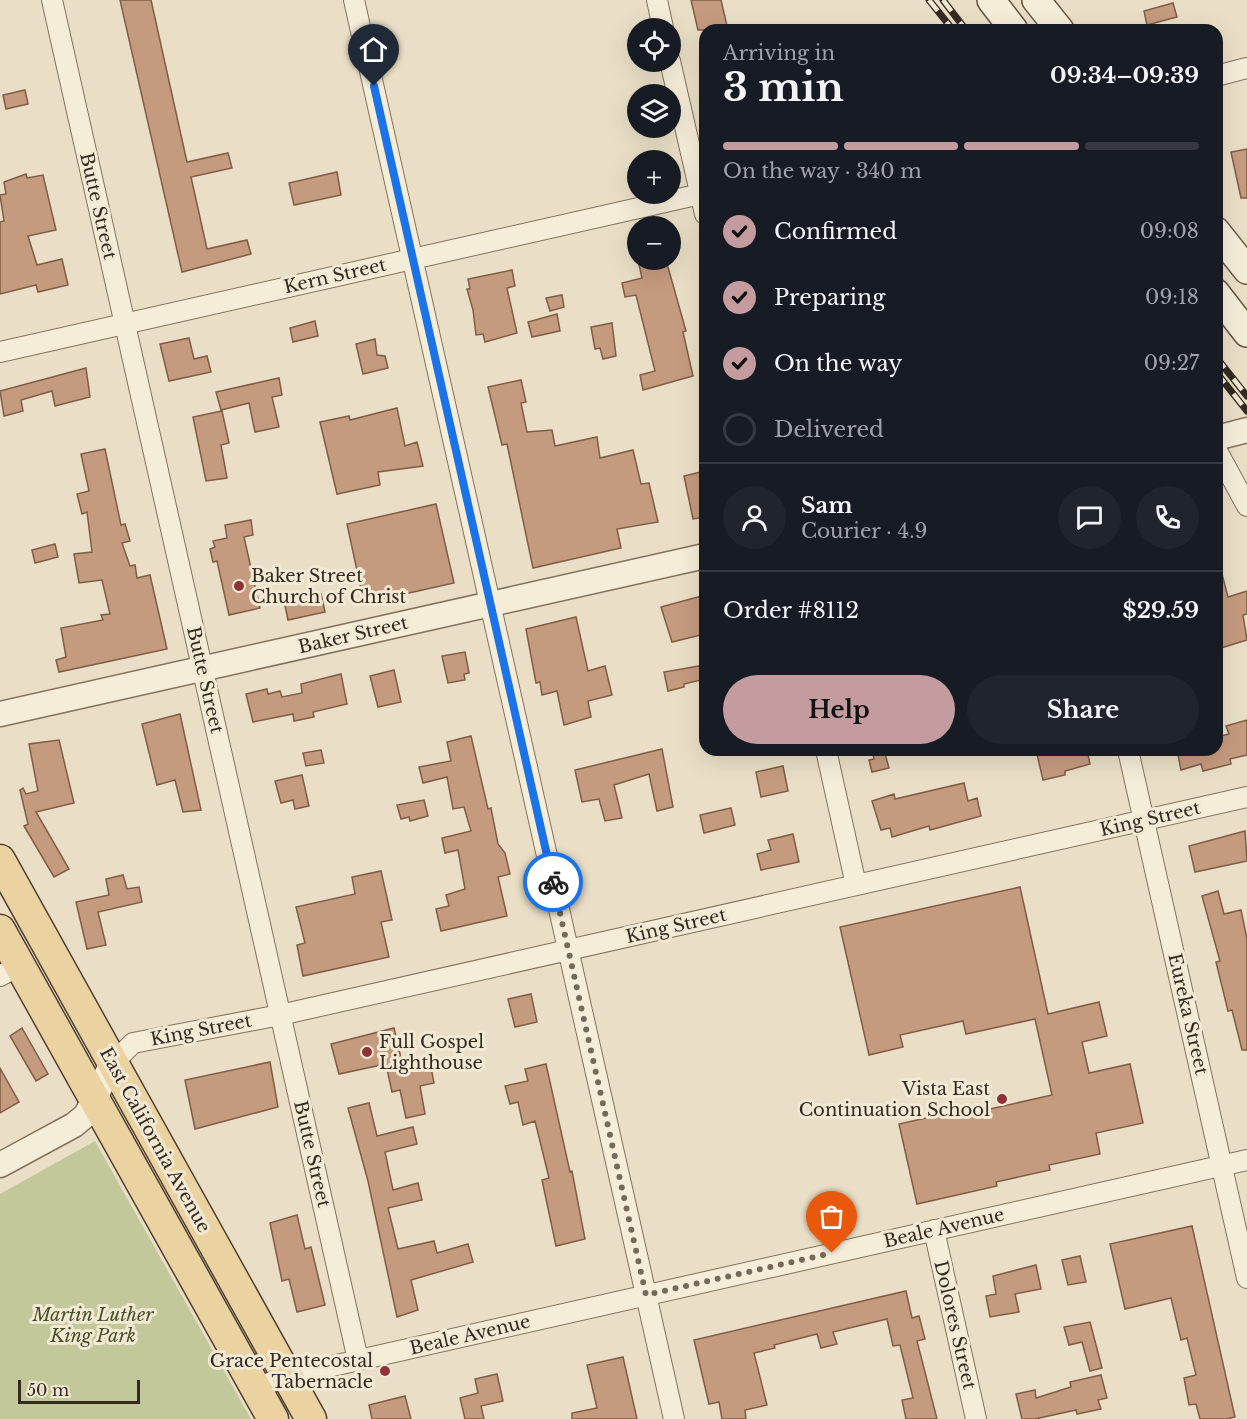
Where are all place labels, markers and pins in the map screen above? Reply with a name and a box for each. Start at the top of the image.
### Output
pin [348,24,399,86]
place label: Baker Street Church of Christ [251,565,407,608]
marker: Baker Street Church of Christ [232,579,246,593]
place label: Full Gospel Lighthouse [379,1031,484,1074]
marker: Full Gospel Lighthouse [360,1045,374,1059]
place label: Vista East Continuation School [799,1078,990,1121]
marker: Vista East Continuation School [995,1092,1009,1106]
pin [806,1191,857,1253]
place label: Grace Pentecostal Tabernacle [210,1350,373,1393]
marker: Grace Pentecostal Tabernacle [378,1364,392,1378]

